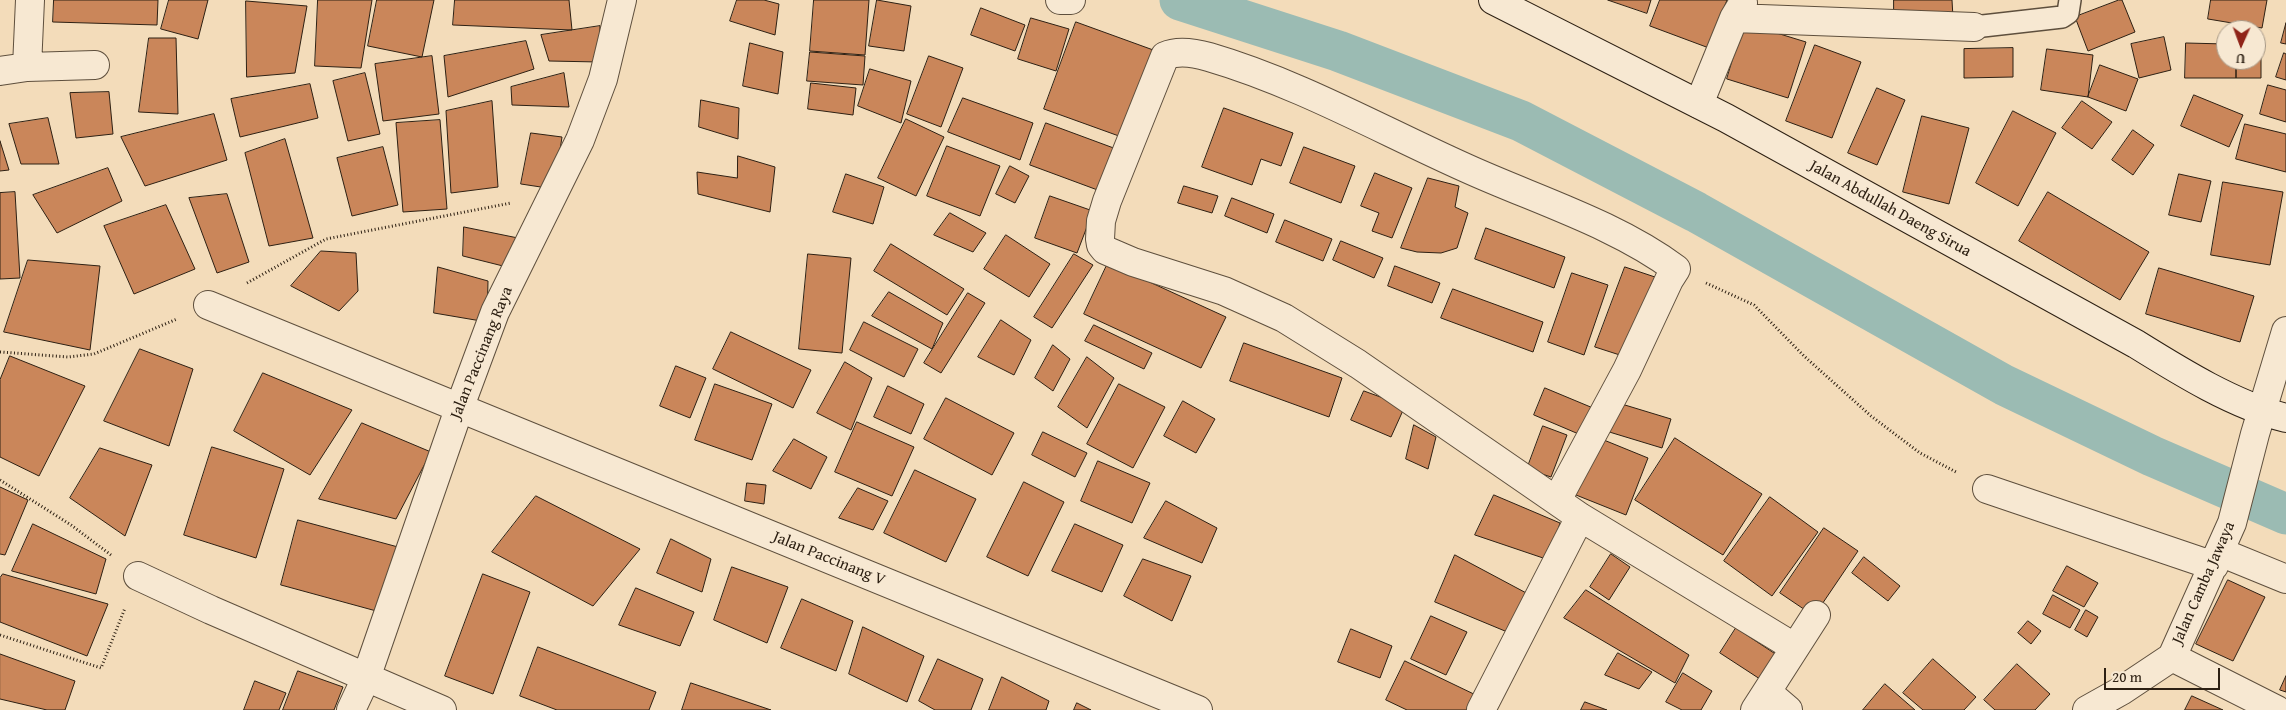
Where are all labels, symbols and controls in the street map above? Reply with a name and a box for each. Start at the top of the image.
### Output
north arrow [2216,20,2266,70]
text: U [2235,49,2246,69]
street label: Jalan Abdullah Daeng Sirua [1806,157,1974,261]
street label: Jalan Paccinang Raya [447,284,517,422]
street label: Jalan Camba Jawaya [2168,519,2240,647]
street label: Jalan Paccinang V [770,528,888,590]
scale bar [2106,658,2222,690]
text: 20 m [2112,666,2142,687]

